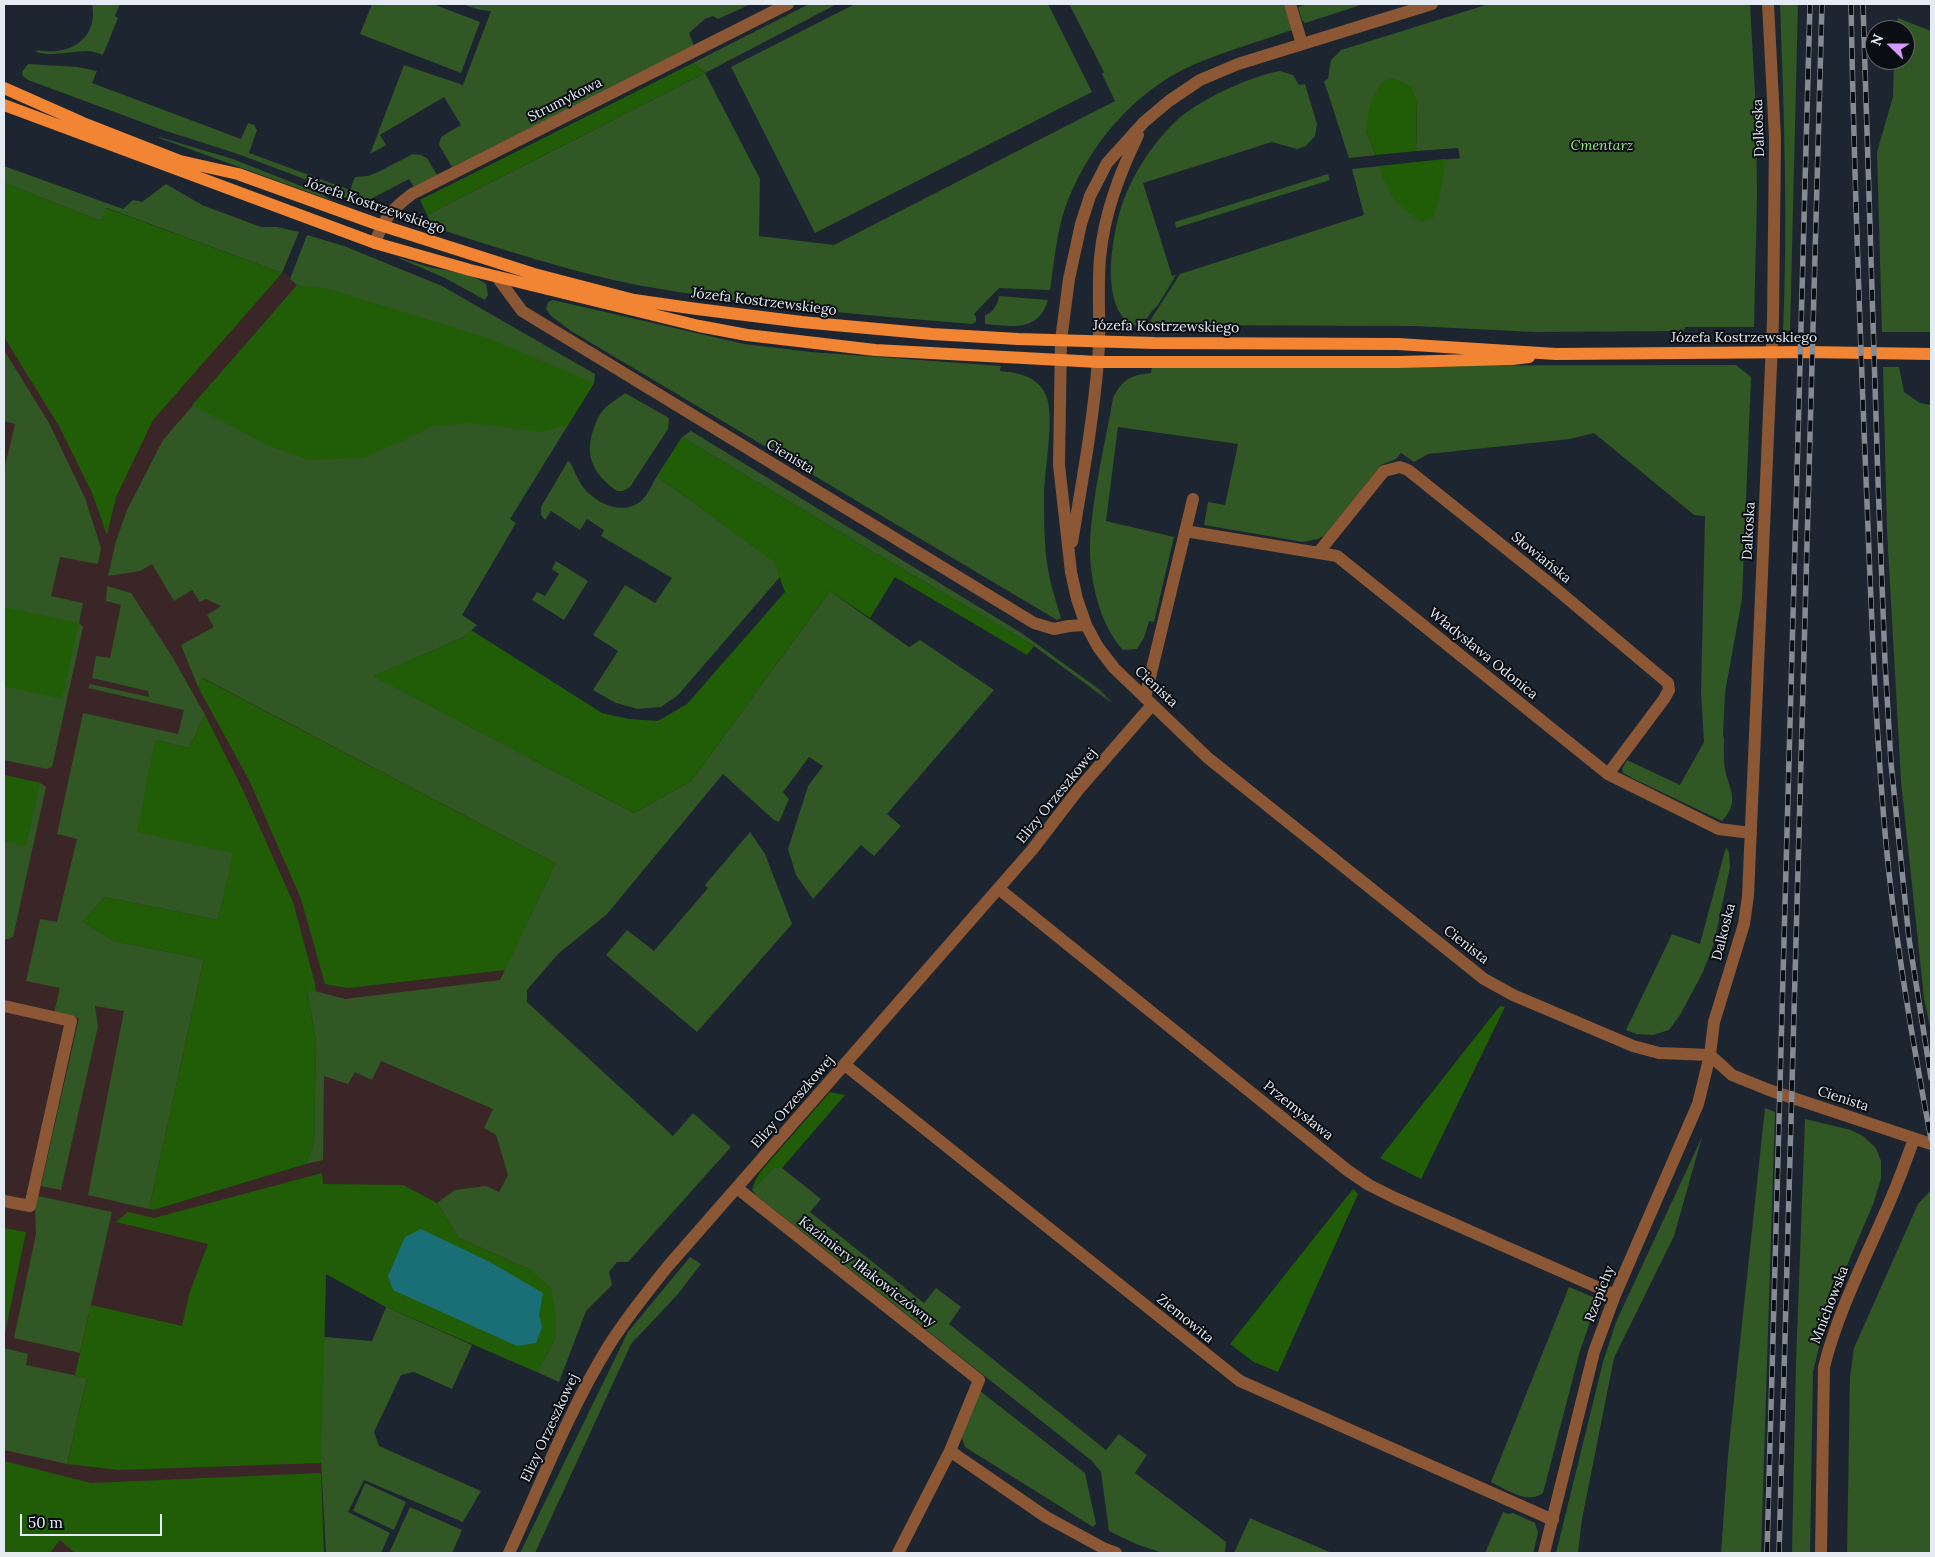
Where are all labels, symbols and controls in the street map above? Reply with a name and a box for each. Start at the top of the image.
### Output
north arrow [1865,20,1915,70]
text: N [1867,31,1887,48]
street label: Strumykowa [525,74,605,126]
street label: Dalkoska [1750,99,1768,157]
park label: Cmentarz [1571,138,1633,154]
street label: Józefa Kostrzewskiego [303,174,447,238]
street label: Józefa Kostrzewskiego [690,285,838,319]
street label: Józefa Kostrzewskiego [1093,317,1239,337]
street label: Józefa Kostrzewskiego [1671,330,1817,346]
street label: Cienista [763,436,817,478]
street label: Dalkoska [1739,501,1759,561]
street label: Słowiańska [1508,529,1574,587]
street label: Władysława Odonica [1425,605,1541,703]
street label: Cienista [1131,663,1181,711]
street label: Elizy Orzeszkowej [1013,745,1101,847]
street label: Dalkoska [1709,902,1739,962]
street label: Cienista [1440,922,1492,968]
street label: Elizy Orzeszkowej [748,1052,838,1152]
street label: Przemysława [1260,1078,1336,1144]
street label: Cienista [1815,1083,1871,1115]
street label: Kazimiery Iłłakowiczówny [795,1213,939,1331]
street label: Rzepichy [1582,1264,1618,1324]
street label: Mnichowska [1808,1264,1852,1346]
street label: Ziemowita [1153,1291,1217,1347]
street label: Elizy Orzeszkowej [517,1371,583,1485]
scale bar [22,1504,165,1536]
text: 50 m [28,1513,63,1532]

